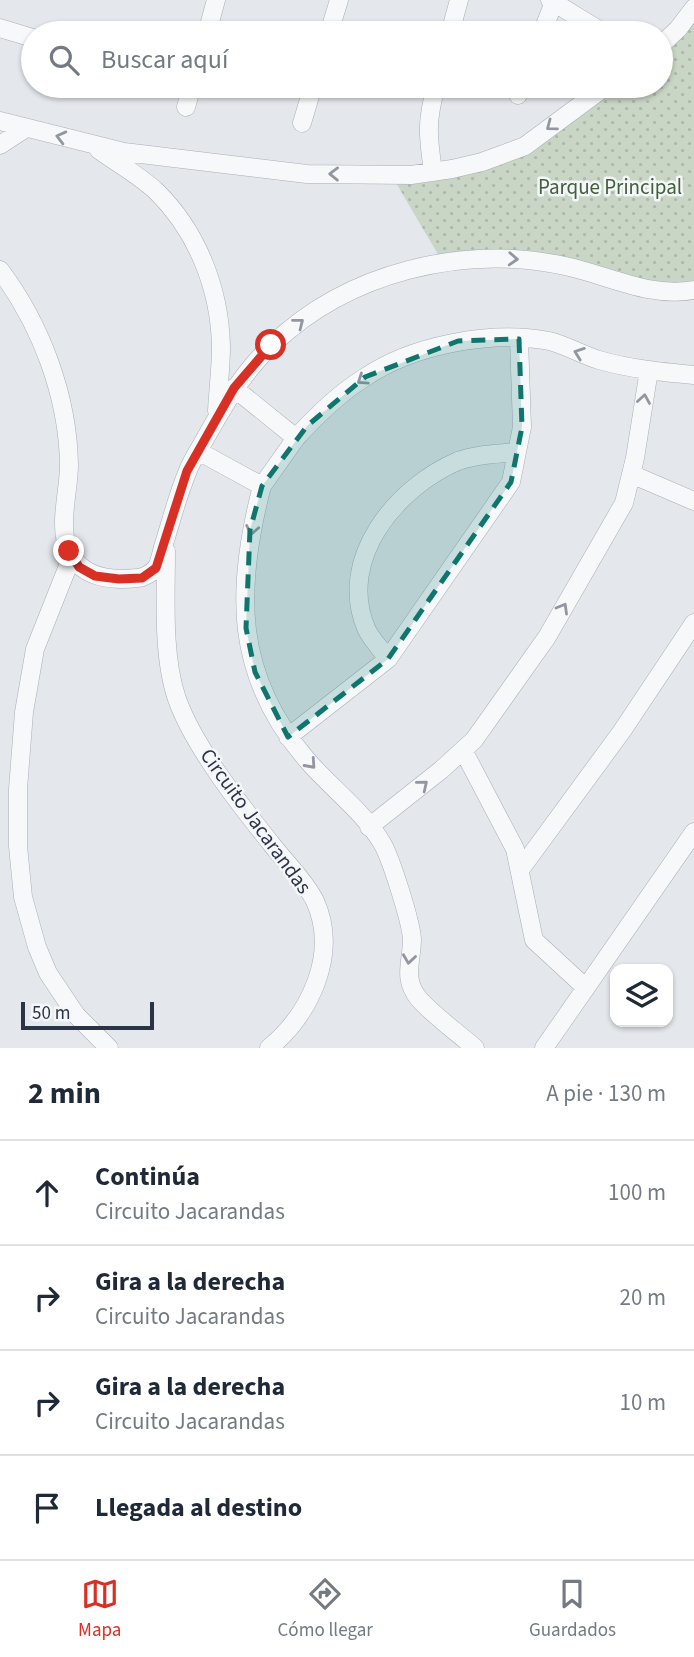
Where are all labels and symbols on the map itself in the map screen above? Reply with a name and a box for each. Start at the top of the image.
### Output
one-way arrow [546,118,559,131]
one-way arrow [55,131,67,145]
one-way arrow [328,166,339,182]
park label: Parque Principal [538,172,682,202]
one-way arrow [508,252,519,267]
one-way arrow [292,318,304,331]
route start [255,329,286,360]
one-way arrow [574,347,586,361]
one-way arrow [357,371,370,384]
one-way arrow [637,393,652,405]
one-way arrow [245,524,260,536]
route end [53,535,84,566]
one-way arrow [555,603,568,616]
street label: Circuito Jacarandas [193,742,319,900]
one-way arrow [302,756,315,769]
one-way arrow [415,780,427,793]
one-way arrow [402,953,417,964]
scale bar [21,999,154,1031]

